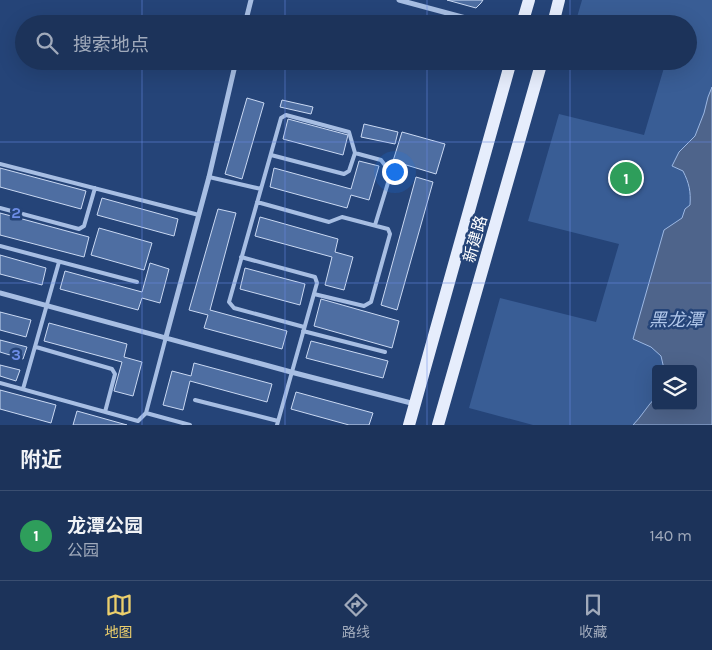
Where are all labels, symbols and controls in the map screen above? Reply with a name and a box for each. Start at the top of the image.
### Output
search box [15,15,697,70]
icon: search [33,29,61,57]
text: 搜索地点 [73,34,149,56]
your location [382,159,408,185]
pin: 1 [610,159,642,197]
text: 2 [11,203,21,222]
street label: 新建路 [459,213,491,265]
water label: 黑龙潭 [649,309,706,331]
text: 3 [11,345,21,364]
map controls [652,365,697,410]
button: layers [652,365,697,410]
text: 附近 [20,448,62,472]
text: 龙潭公园 [67,515,143,537]
text: 1 [33,526,39,545]
text: 140 m [650,526,692,545]
text: 公园 [67,541,99,560]
tab: 地图 [105,591,133,641]
tab: 路线 [342,591,370,641]
tab: 收藏 [579,591,607,641]

